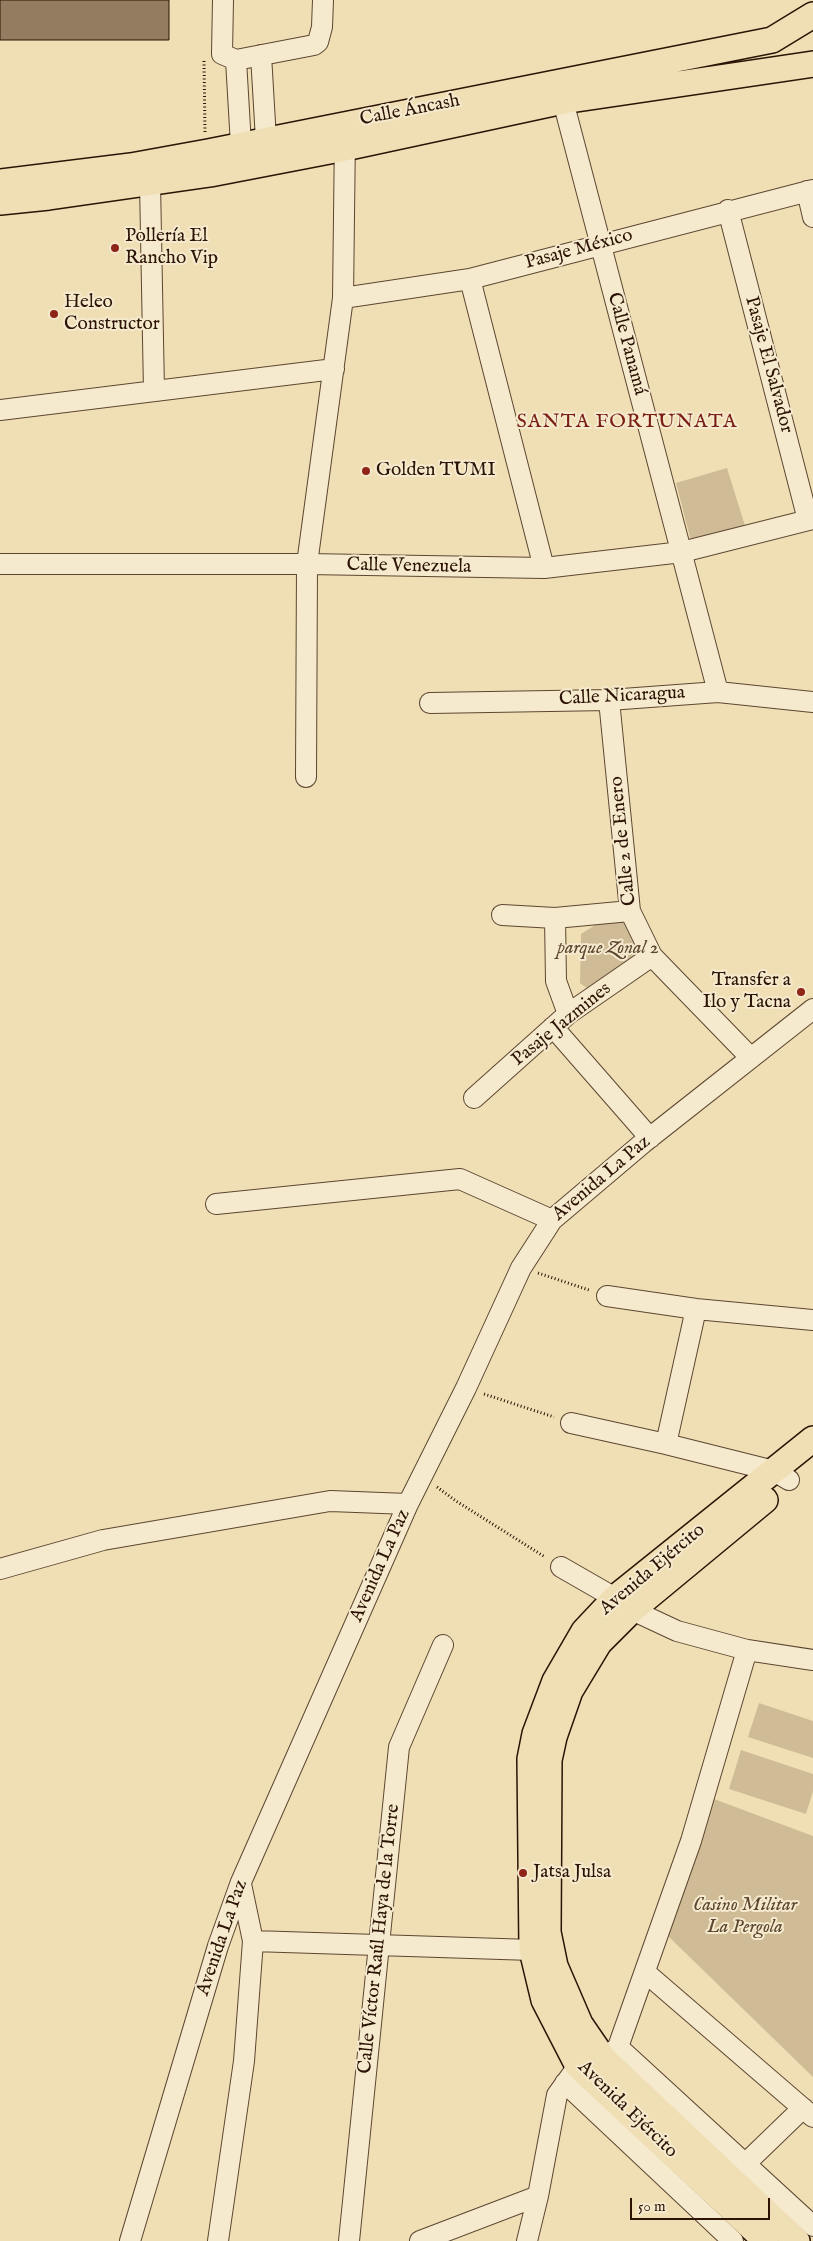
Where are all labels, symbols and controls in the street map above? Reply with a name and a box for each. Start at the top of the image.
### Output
street label: Calle Áncash [358,90,462,132]
street label: Pasaje México [523,225,635,275]
place label: Pollería El Rancho Vip [125,226,218,270]
marker: Pollería El Rancho Vip [109,242,121,254]
street label: Calle Panamá [601,290,651,398]
place label: Heleo Constructor [64,292,160,336]
street label: Pasaje El Salvador [739,294,797,436]
marker: Heleo Constructor [48,308,60,320]
district label: SANTA FORTUNATA [515,411,739,435]
place label: Golden TUMI [376,460,496,482]
marker: Golden TUMI [360,465,372,477]
street label: Calle Venezuela [346,555,472,579]
street label: Calle Nicaragua [558,682,686,712]
street label: Calle 2 de Enero [606,775,642,907]
park label: parque Zonal 2 [557,938,659,960]
place label: Transfer a Ilo y Tacna [703,970,791,1014]
street label: Pasaje Jazmines [508,978,616,1072]
marker: Transfer a Ilo y Tacna [795,986,807,998]
street label: Avenida La Paz [548,1131,656,1227]
street label: Avenida La Paz [346,1506,416,1626]
street label: Avenida Ejército [596,1519,710,1621]
street label: Calle Víctor Raúl Haya de la Torre [354,1803,406,2075]
place label: Jatsa Julsa [533,1862,611,1884]
marker: Jatsa Julsa [517,1867,529,1879]
street label: Avenida La Paz [193,1877,253,1999]
park label: Casino Militar La Pergola [693,1895,797,1939]
street label: Avenida Ejército [572,2057,682,2163]
scale bar [633,2188,773,2220]
text: 50 m [638,2197,666,2216]

